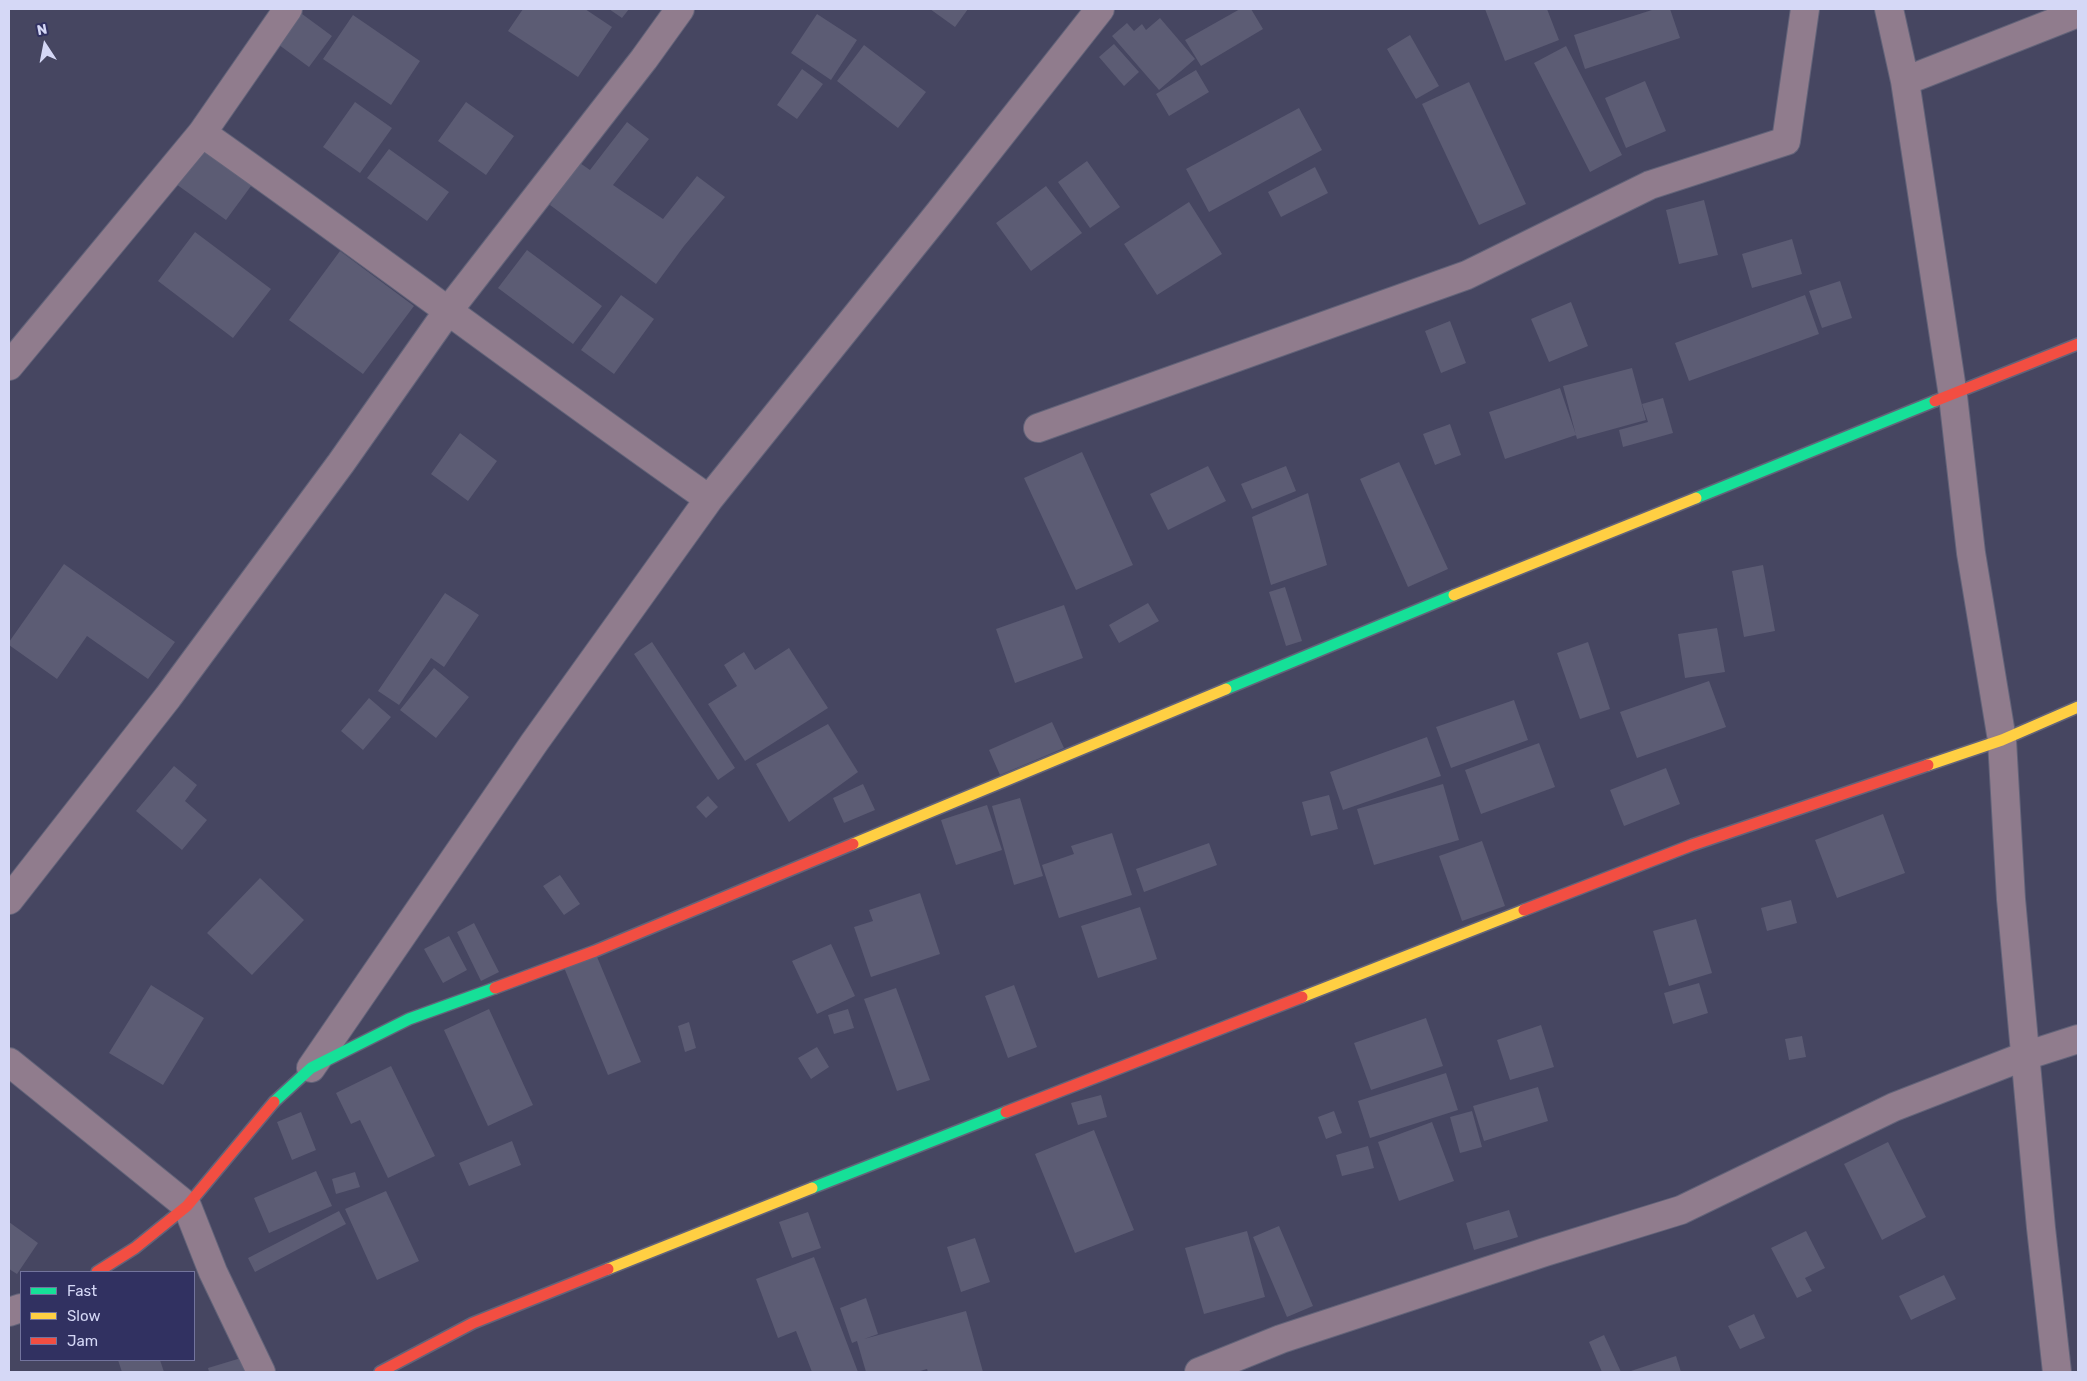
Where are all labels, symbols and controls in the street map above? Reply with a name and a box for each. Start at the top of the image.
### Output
north arrow [20,20,70,70]
text: N [35,20,49,39]
legend [20,1271,195,1361]
text: Fast [67,1282,97,1300]
text: Slow [67,1307,100,1325]
text: Jam [67,1332,98,1350]

